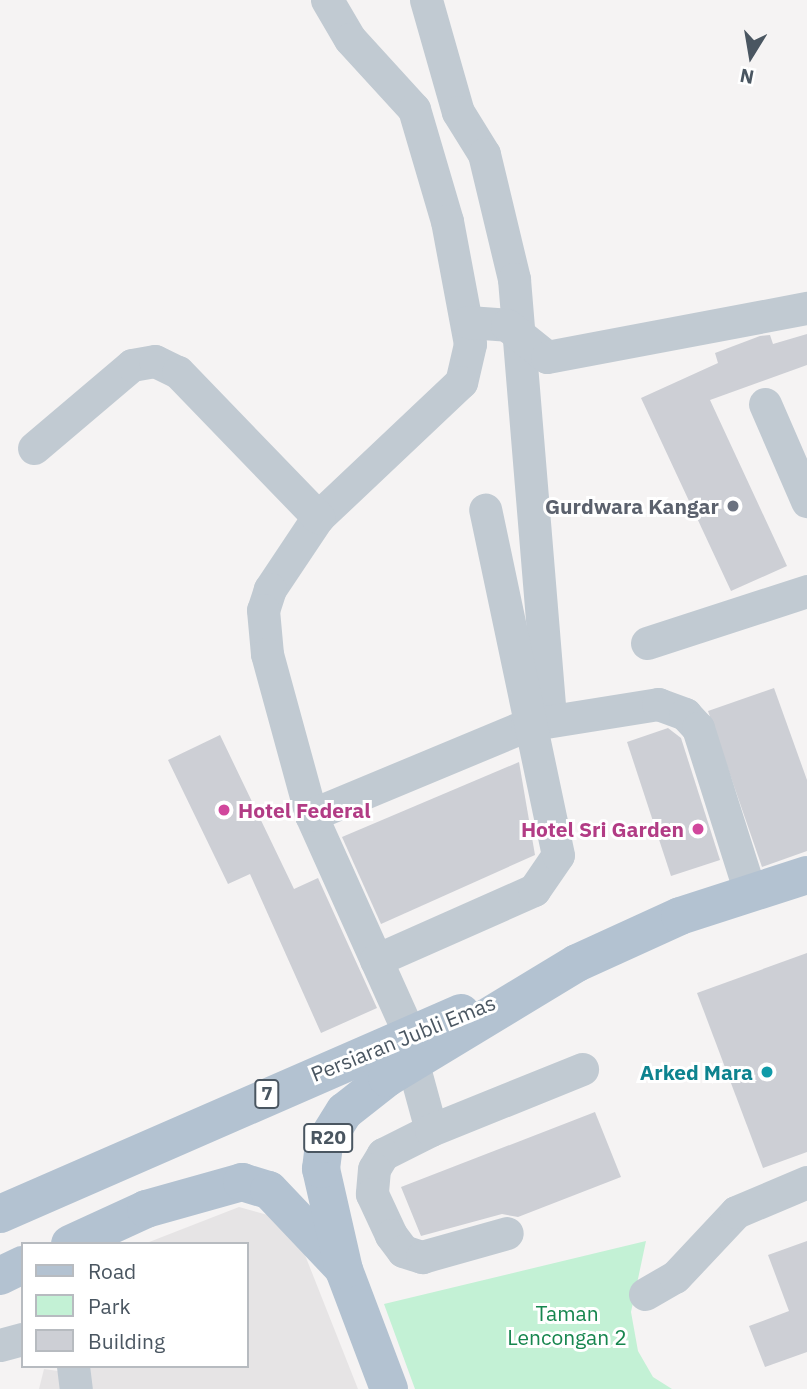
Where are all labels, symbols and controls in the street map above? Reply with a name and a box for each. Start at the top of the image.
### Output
north arrow [716,21,786,91]
text: N [738,64,756,90]
place label: Gurdwara Kangar [545,493,719,519]
marker: Gurdwara Kangar [725,498,741,514]
place label: Hotel Federal [238,797,370,823]
marker: Hotel Federal [216,802,232,818]
place label: Hotel Sri Garden [521,816,684,842]
marker: Hotel Sri Garden [690,821,706,837]
street label: Persiaran Jubli Emas [307,989,499,1087]
place label: Arked Mara [640,1059,753,1085]
marker: Arked Mara [759,1064,775,1080]
road number: 7 [253,1078,281,1110]
road number: R20 [302,1122,354,1154]
legend [21,1242,248,1368]
text: Road [88,1257,136,1285]
text: Park [88,1292,131,1320]
park label: Taman Lencongan 2 [507,1300,627,1350]
text: Building [88,1327,165,1355]

